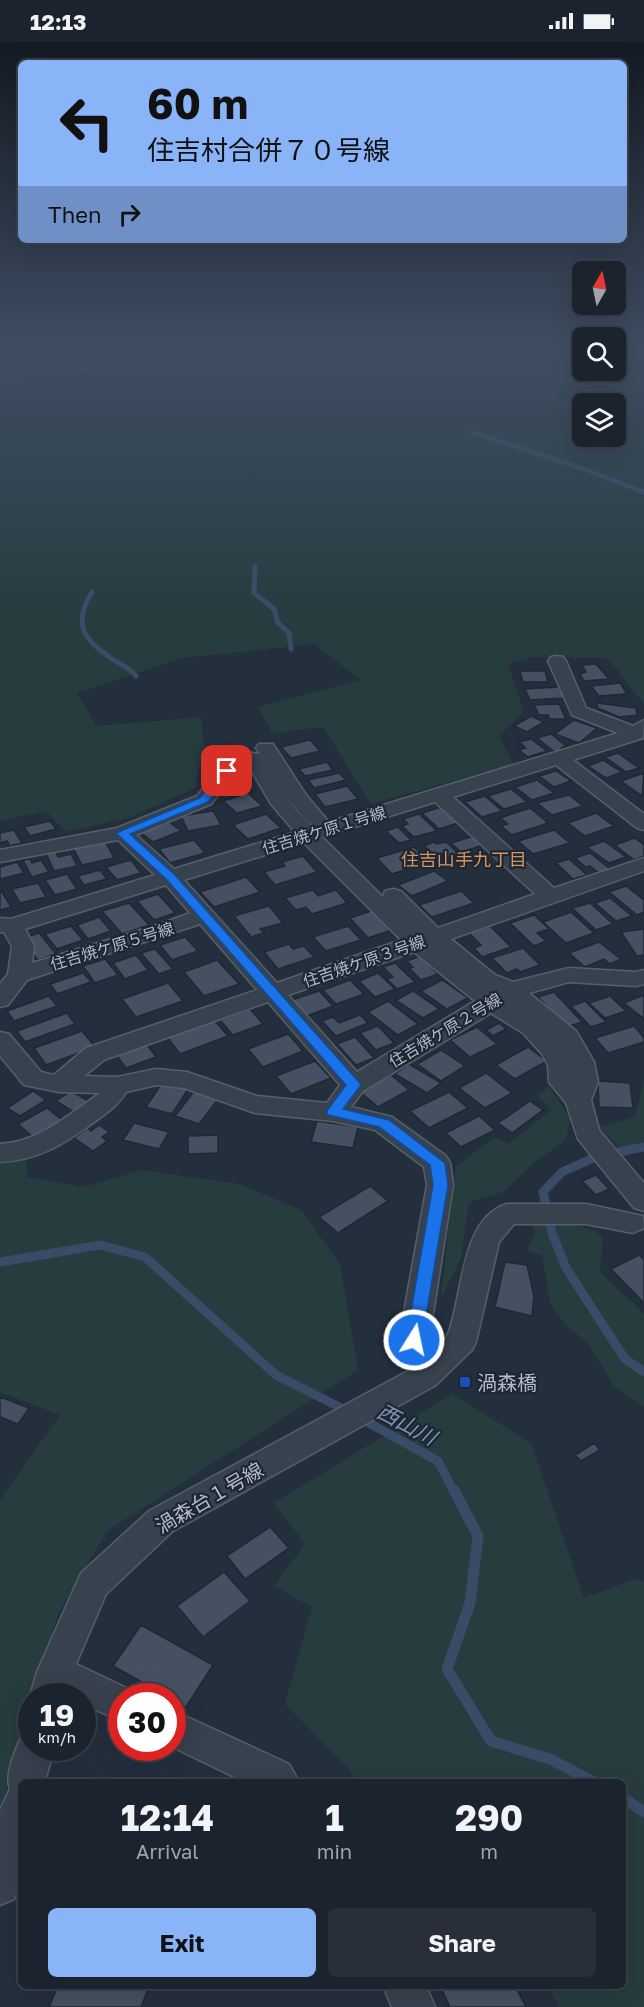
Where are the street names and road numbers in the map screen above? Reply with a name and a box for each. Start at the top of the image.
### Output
street label: 住吉焼ケ原１号線 [260,802,388,858]
street label: 住吉焼ケ原５号線 [48,918,176,974]
street label: 住吉焼ケ原３号線 [300,931,428,991]
street label: 住吉焼ケ原２号線 [385,988,505,1072]
street label: 渦森台１号線 [151,1457,267,1537]

